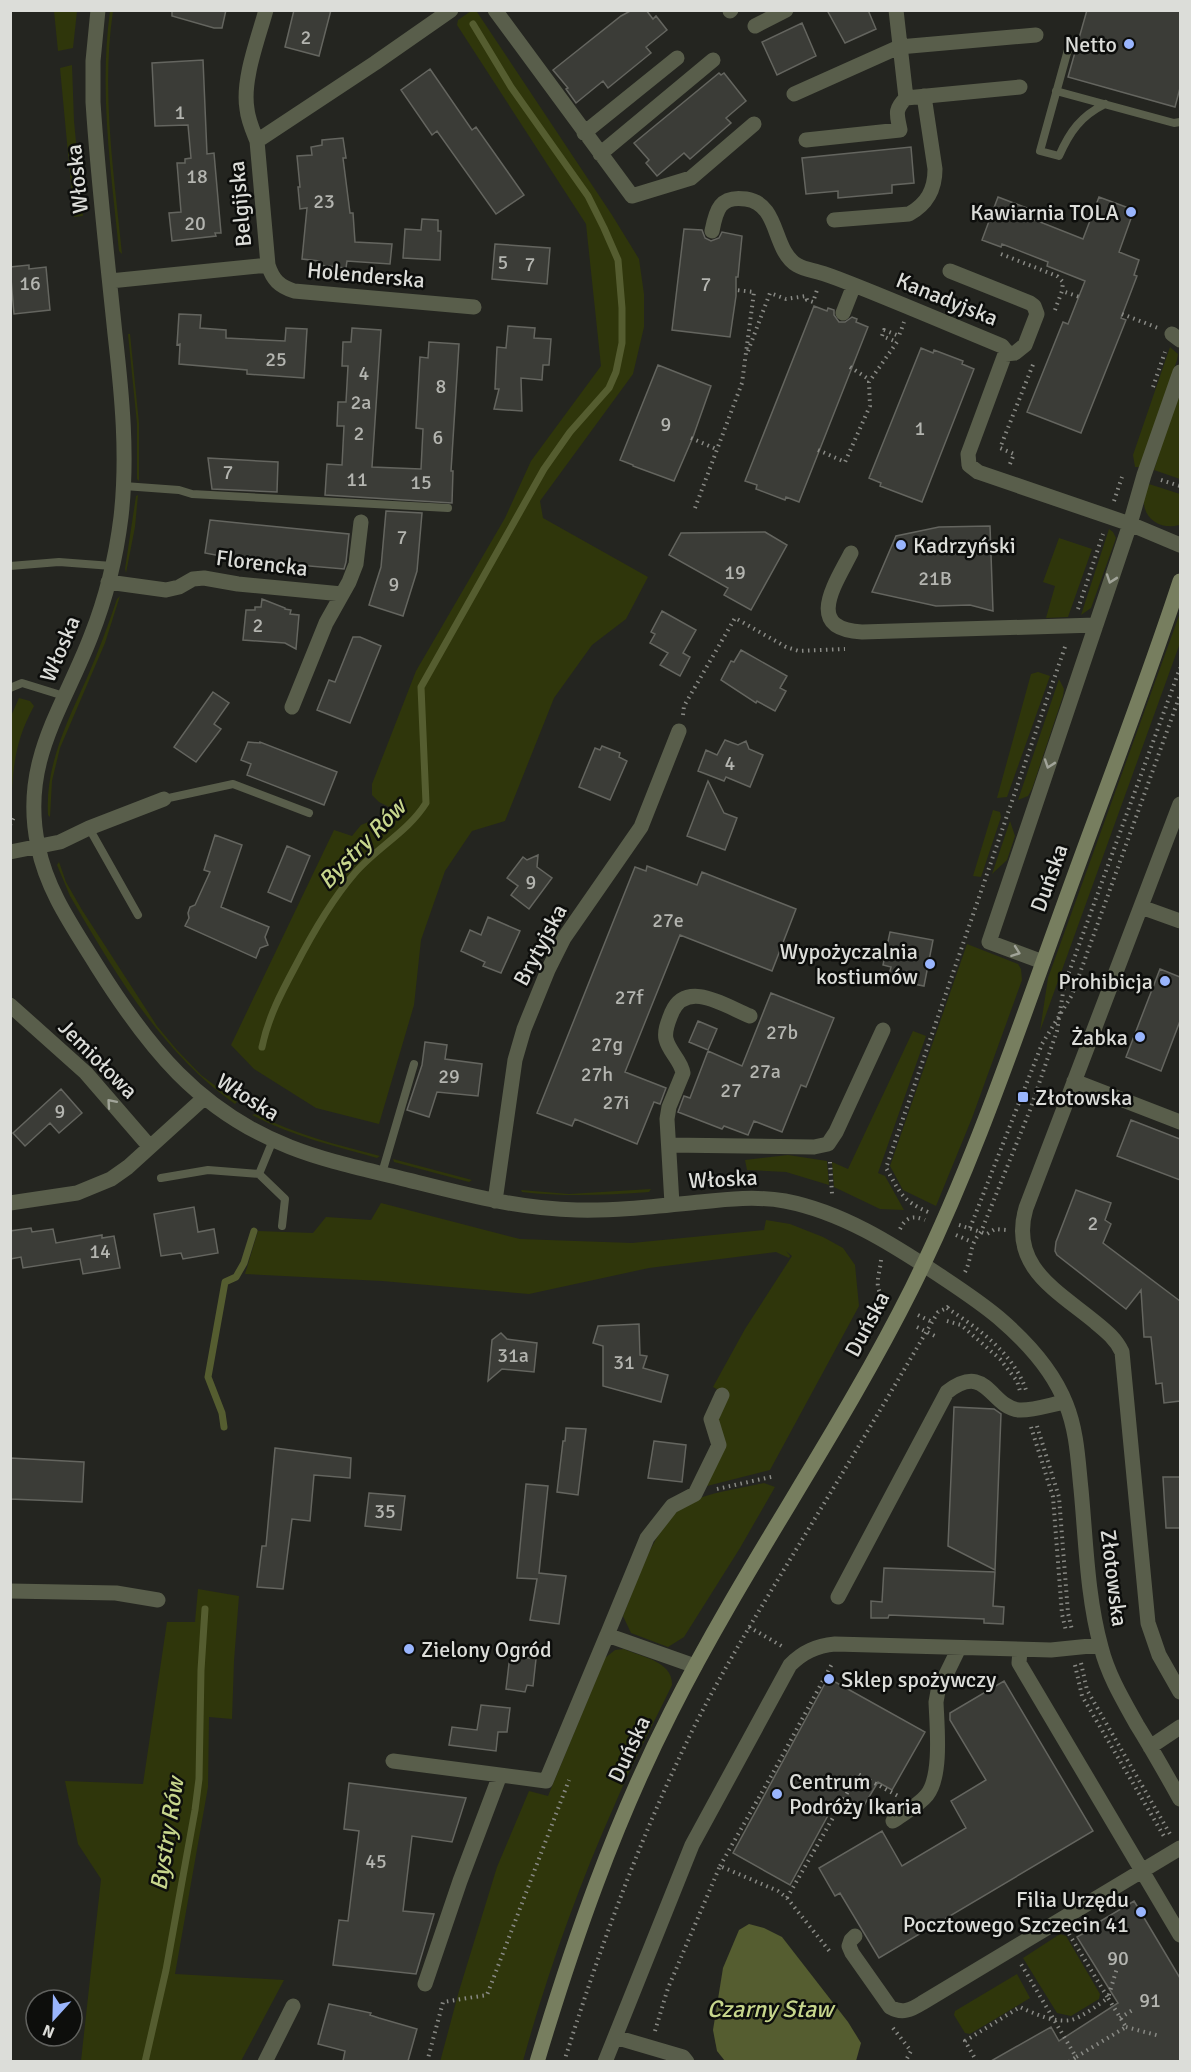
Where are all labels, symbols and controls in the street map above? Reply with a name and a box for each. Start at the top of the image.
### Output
house number: 2 [301,25,311,50]
place label: Netto [1064,31,1117,58]
marker: Netto [1122,37,1136,51]
house number: 1 [175,100,185,125]
street label: Włoska [60,143,94,215]
street label: Belgijska [223,160,257,248]
house number: 18 [186,164,208,189]
house number: 23 [313,189,335,214]
place label: Kawiarnia TOLA [970,199,1120,226]
marker: Kawiarnia TOLA [1124,205,1138,219]
house number: 20 [184,211,206,236]
house number: 5 [498,250,508,275]
house number: 7 [525,252,535,277]
street label: Holenderska [306,256,426,294]
street label: Kanadyjska [892,266,1002,332]
house number: 16 [19,271,41,296]
house number: 7 [701,272,711,297]
house number: 25 [265,347,287,372]
house number: 4 [359,361,370,386]
house number: 8 [436,374,446,399]
house number: 2a [351,390,371,415]
house number: 9 [661,412,671,437]
house number: 1 [915,416,925,441]
house number: 2 [354,421,364,446]
house number: 6 [433,425,443,450]
house number: 7 [223,460,233,485]
house number: 11 [346,467,368,492]
house number: 15 [410,470,432,495]
house number: 7 [397,525,407,550]
place label: Kadrzyński [913,532,1016,559]
marker: Kadrzyński [894,538,908,552]
street label: Florencka [214,544,310,582]
house number: 19 [724,560,746,585]
house number: 21B [918,566,952,591]
house number: 9 [389,572,399,597]
one-way arrow [1106,573,1118,584]
street label: Włoska [34,612,86,686]
house number: 2 [253,613,263,638]
house number: 4 [725,751,736,776]
one-way arrow [1044,758,1056,769]
water label: Bystry Rów [312,791,414,895]
street label: Duńska [1024,840,1074,916]
house number: 9 [526,870,536,895]
street label: Brytyjska [507,900,573,990]
house number: 27e [652,908,684,933]
place label: Wypożyczalnia kostiumów [780,938,918,990]
one-way arrow [1010,944,1020,957]
marker: Wypożyczalnia kostiumów [923,957,937,971]
place label: Prohibicja [1058,968,1153,995]
marker: Prohibicja [1158,974,1172,988]
house number: 27f [615,985,644,1010]
street label: Jemiołowa [53,1014,143,1104]
house number: 27b [766,1020,798,1045]
place label: Żabka [1071,1024,1128,1051]
marker: Żabka [1133,1030,1147,1044]
house number: 27g [591,1032,623,1057]
house number: 27a [749,1059,781,1084]
house number: 27h [581,1062,613,1087]
house number: 29 [438,1064,460,1089]
street label: Włoska [211,1067,285,1127]
house number: 27 [720,1078,742,1103]
place label: Złotowska [1035,1084,1132,1111]
house number: 27i [602,1090,630,1115]
marker: Złotowska [1016,1090,1030,1104]
house number: 9 [55,1099,65,1124]
one-way arrow [108,1099,119,1110]
street label: Włoska [688,1164,758,1194]
house number: 2 [1088,1211,1098,1236]
house number: 14 [89,1239,111,1264]
street label: Duńska [839,1287,895,1361]
house number: 31a [497,1343,529,1368]
house number: 31 [613,1350,635,1375]
house number: 35 [374,1499,396,1524]
street label: Złotowska [1095,1528,1133,1628]
place label: Zielony Ogród [421,1636,552,1663]
marker: Zielony Ogród [402,1642,416,1656]
place label: Sklep spożywczy [841,1666,997,1693]
marker: Sklep spożywczy [822,1672,836,1686]
street label: Duńska [602,1712,656,1786]
place label: Centrum Podróży Ikaria [789,1768,922,1820]
water label: Bystry Rów [143,1773,191,1893]
marker: Centrum Podróży Ikaria [770,1787,784,1801]
house number: 45 [365,1849,387,1874]
place label: Filia Urzędu Pocztowego Szczecin 41 [903,1886,1129,1938]
marker: Filia Urzędu Pocztowego Szczecin 41 [1134,1905,1148,1919]
house number: 90 [1107,1946,1129,1971]
north arrow [24,1988,84,2048]
house number: 91 [1139,1988,1161,2013]
water label: Czarny Staw [707,1994,836,2024]
text: N [40,2020,58,2042]

